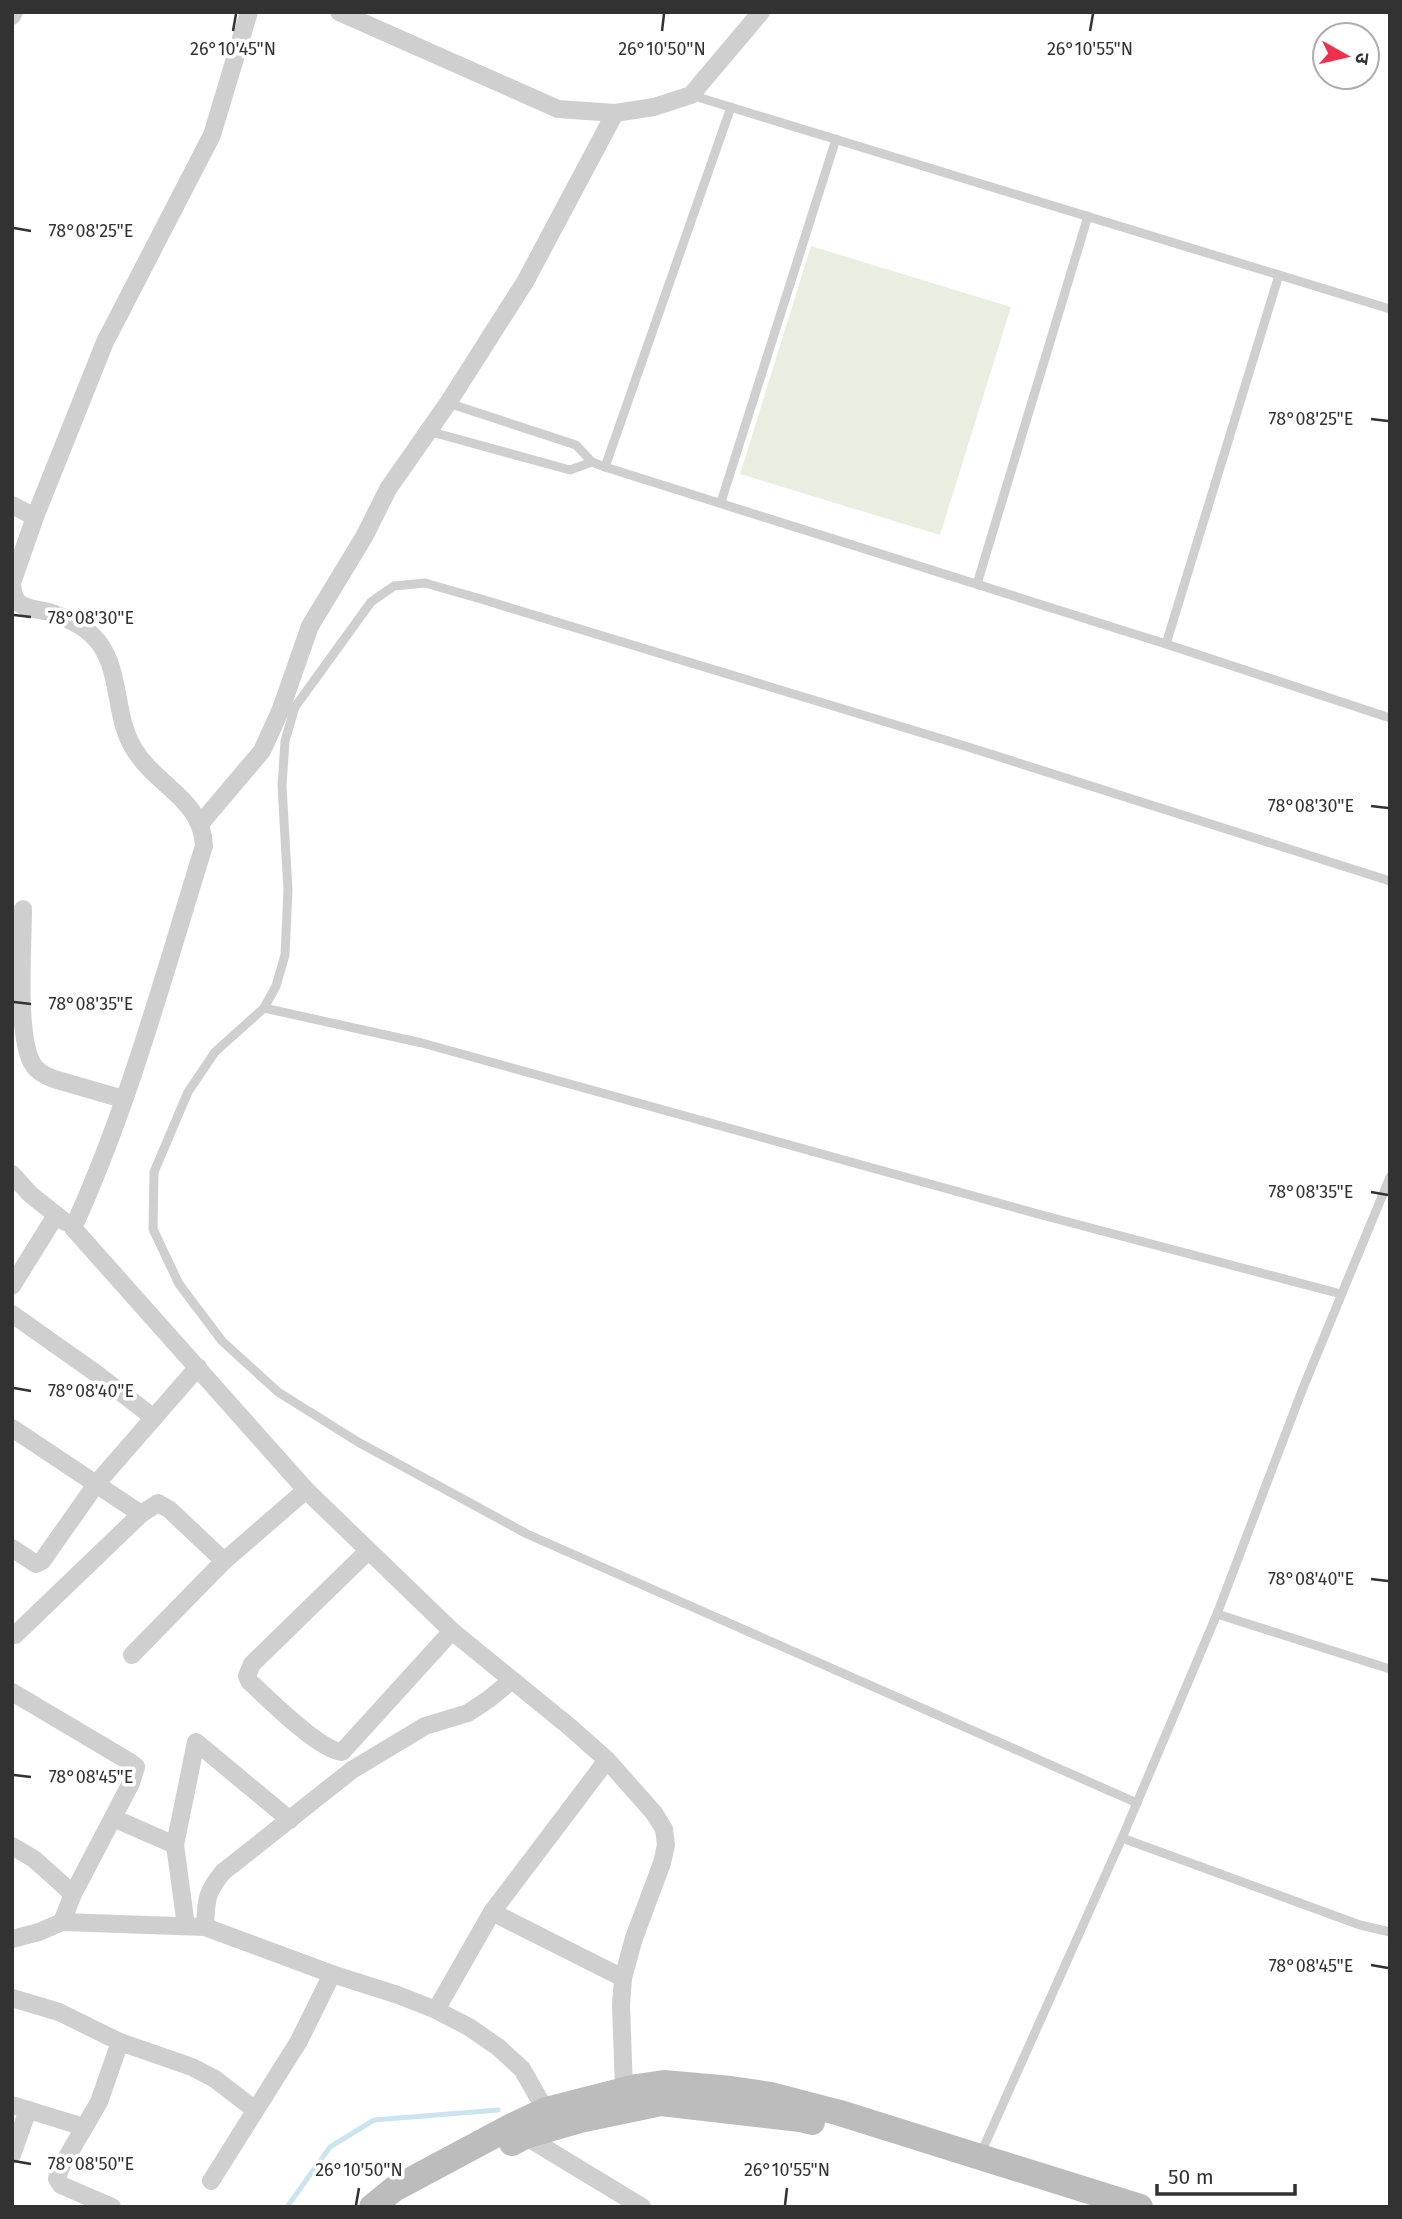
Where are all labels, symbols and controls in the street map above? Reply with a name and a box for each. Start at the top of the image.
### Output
north arrow [1311,21,1381,91]
text: 26°10'45"N [190,38,276,60]
text: 26°10'50"N [618,38,706,60]
text: 26°10'55"N [1047,38,1133,60]
text: उ [1350,51,1375,66]
text: 78°08'25"E [49,220,133,242]
text: 78°08'25"E [1269,408,1353,430]
text: 78°08'30"E [48,607,134,629]
text: 78°08'30"E [1268,795,1354,817]
text: 78°08'35"E [49,993,133,1015]
text: 78°08'35"E [1269,1181,1353,1203]
text: 78°08'40"E [48,1380,134,1402]
text: 78°08'40"E [1268,1568,1354,1590]
text: 78°08'45"E [49,1766,133,1788]
text: 78°08'45"E [1269,1955,1353,1977]
scale bar [1157,2152,1295,2196]
text: 78°08'50"E [48,2153,134,2175]
text: 26°10'50"N [315,2159,403,2181]
text: 26°10'55"N [744,2159,830,2181]
text: 50 m [1168,2164,1214,2190]

